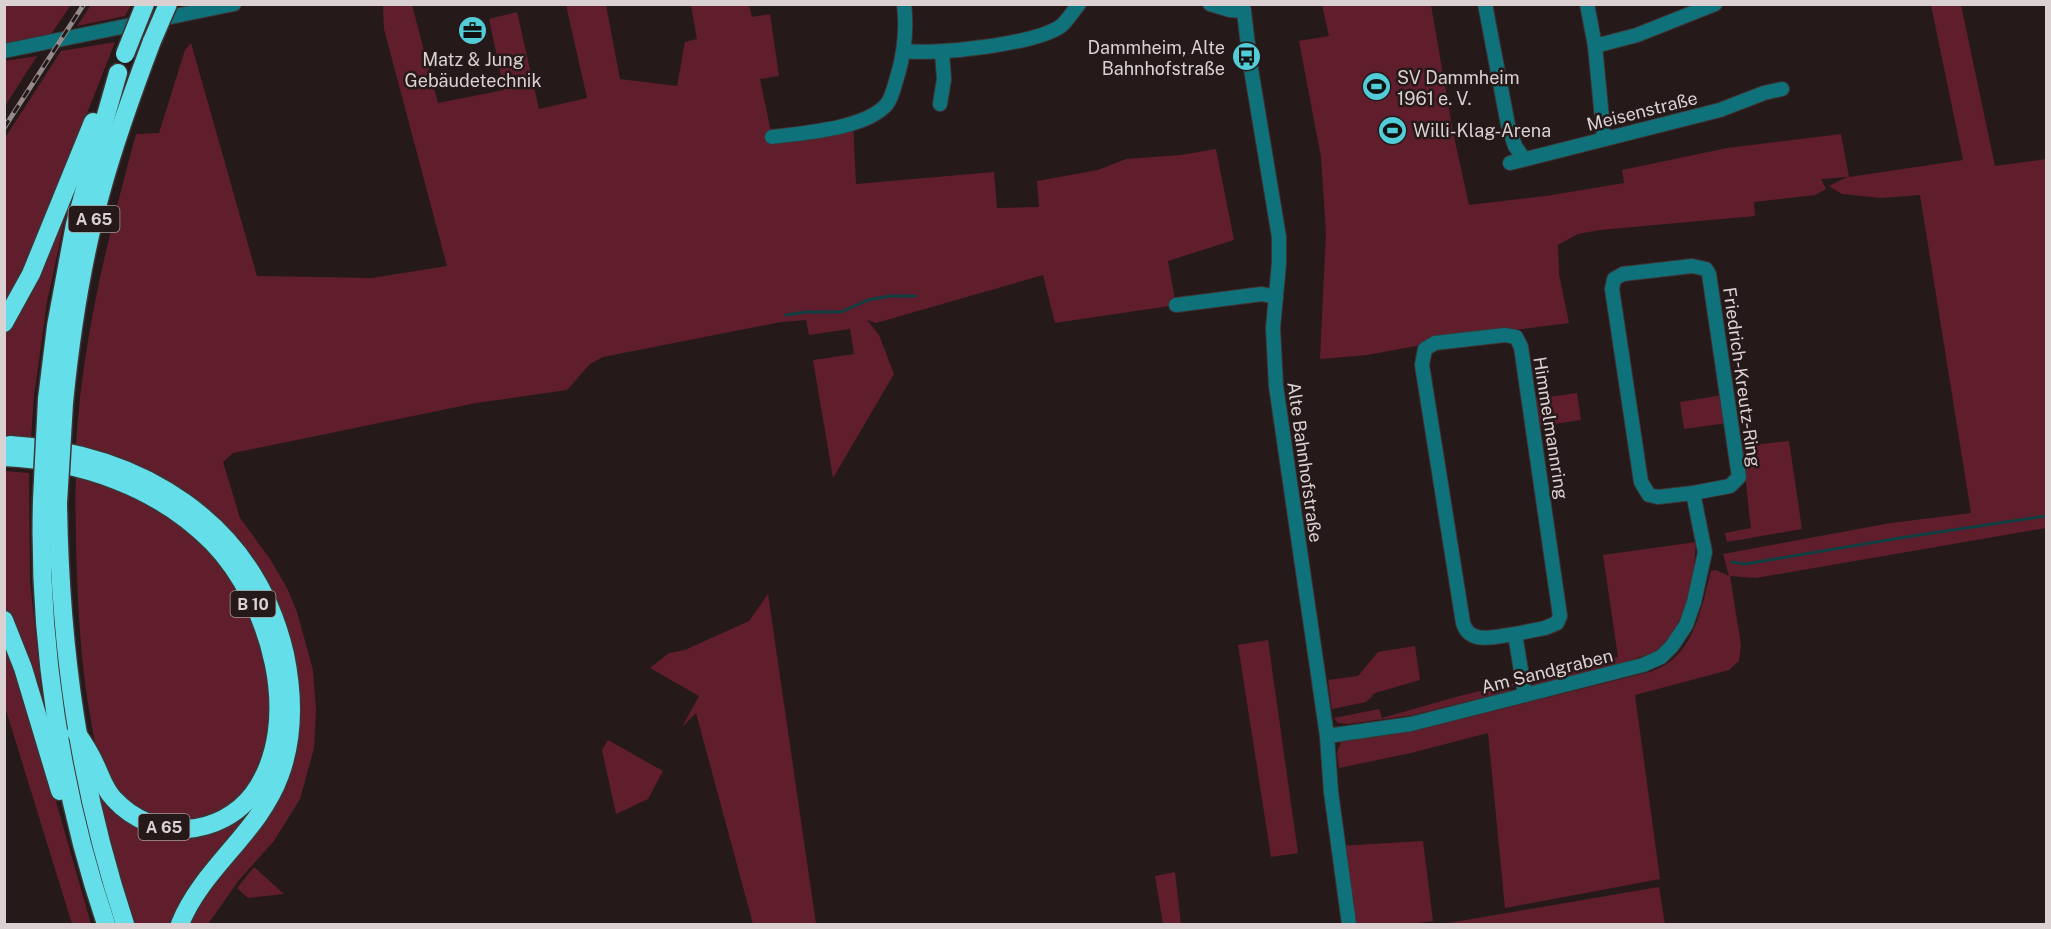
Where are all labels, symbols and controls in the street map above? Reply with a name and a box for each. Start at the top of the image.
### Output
office icon: Matz & Jung Gebäudetechnik [457,14,489,46]
place label: Dammheim, Alte Bahnhofstraße [1088,37,1225,79]
bus stop icon: Dammheim, Alte Bahnhofstraße [1230,41,1262,73]
place label: Matz & Jung Gebäudetechnik [405,49,542,91]
place label: SV Dammheim 1961 e. V. [1397,67,1519,109]
sports icon: SV Dammheim 1961 e. V. [1360,71,1392,103]
street label: Meisenstraße [1584,87,1700,135]
sports icon: Willi-Klag-Arena [1376,114,1408,146]
place label: Willi-Klag-Arena [1413,120,1551,141]
road number: A 65 [68,206,119,232]
street label: Friedrich-Kreutz-Ring [1719,286,1765,468]
street label: Himmelmannring [1529,355,1573,501]
street label: Alte Bahnhofstraße [1283,380,1327,544]
road number: B 10 [230,591,276,617]
street label: Am Sandgraben [1479,644,1615,698]
road number: A 65 [138,814,190,840]

